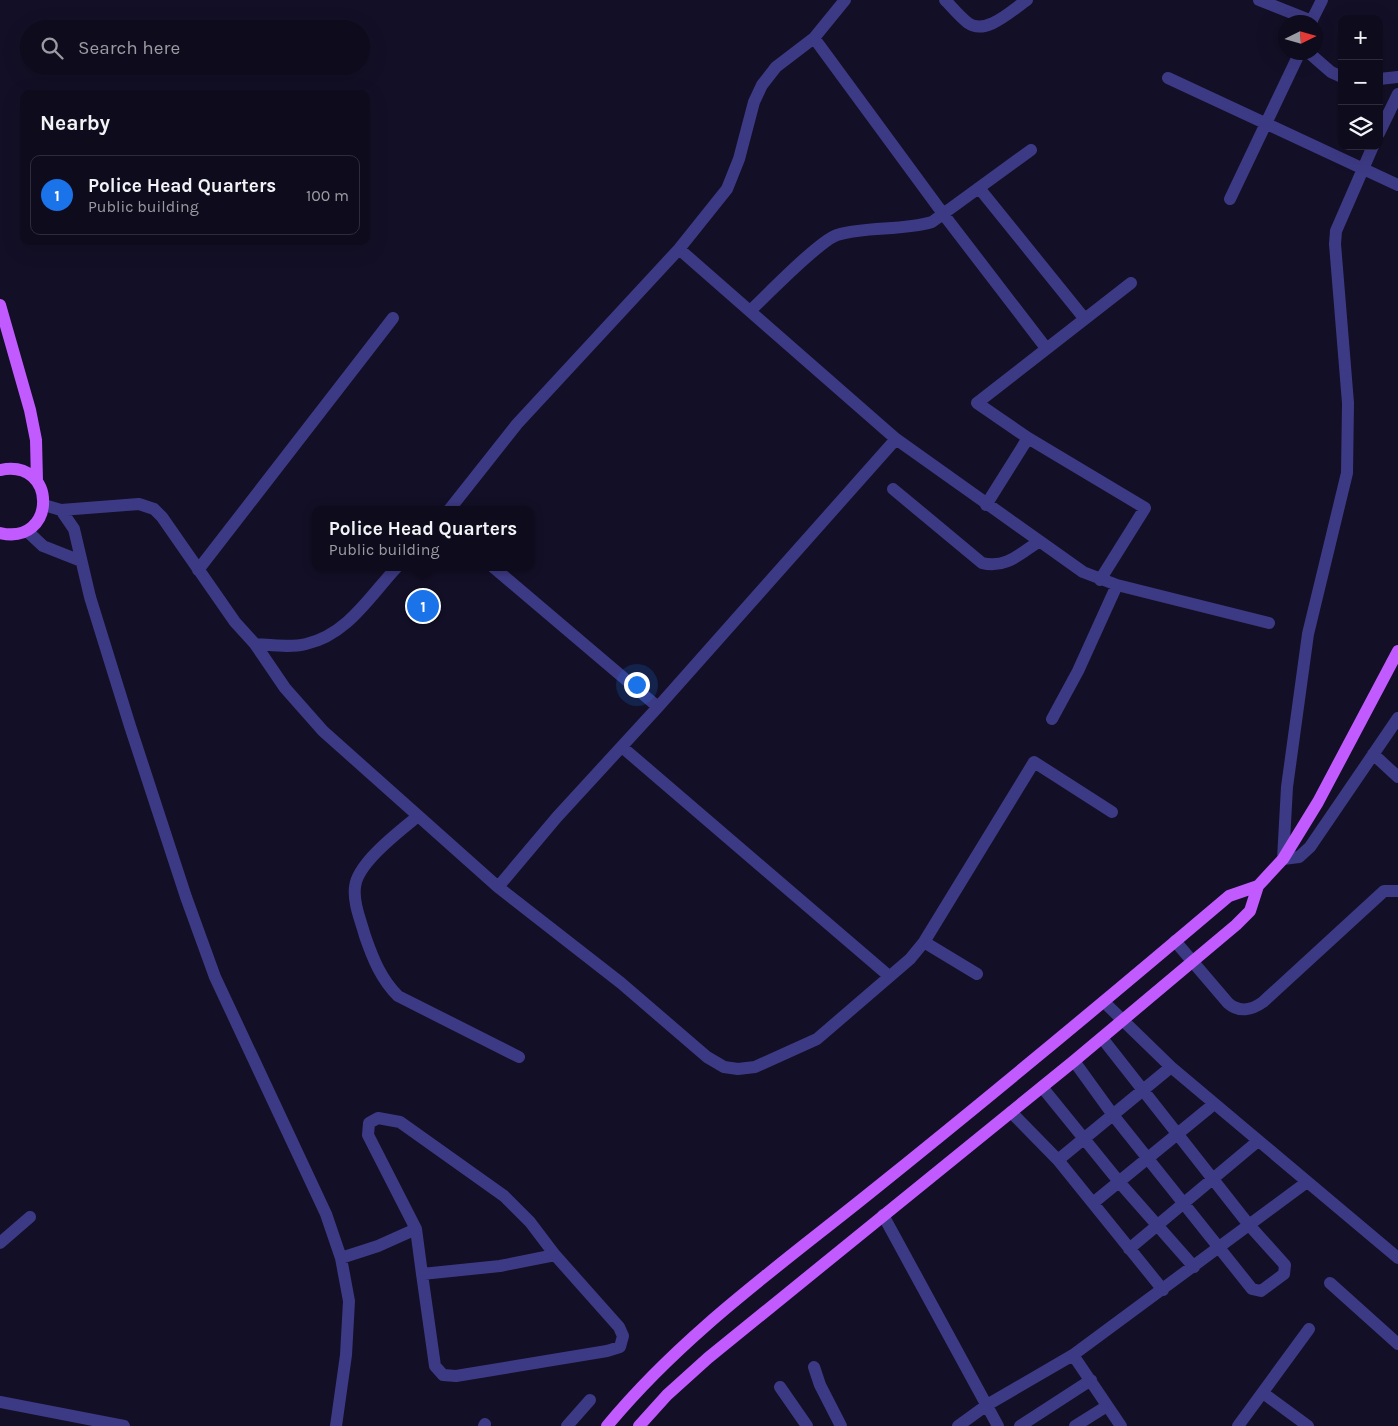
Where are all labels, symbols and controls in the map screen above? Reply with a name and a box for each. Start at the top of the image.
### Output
north arrow [1278,15,1323,60]
map controls [1338,15,1383,150]
button: + [1338,15,1383,60]
search box [20,20,370,75]
icon: search [38,34,66,62]
text: Search here [78,37,180,59]
button: − [1338,60,1383,105]
button: layers [1338,105,1383,150]
text: Nearby [40,111,110,135]
text: Police Head Quarters [88,175,276,197]
text: 1 [54,186,60,205]
text: 100 m [306,186,349,205]
text: Public building [88,197,199,216]
popup [312,506,534,571]
text: Police Head Quarters [329,518,517,540]
text: Public building [329,540,440,559]
pin: 1 [407,587,439,625]
your location [624,672,650,698]

